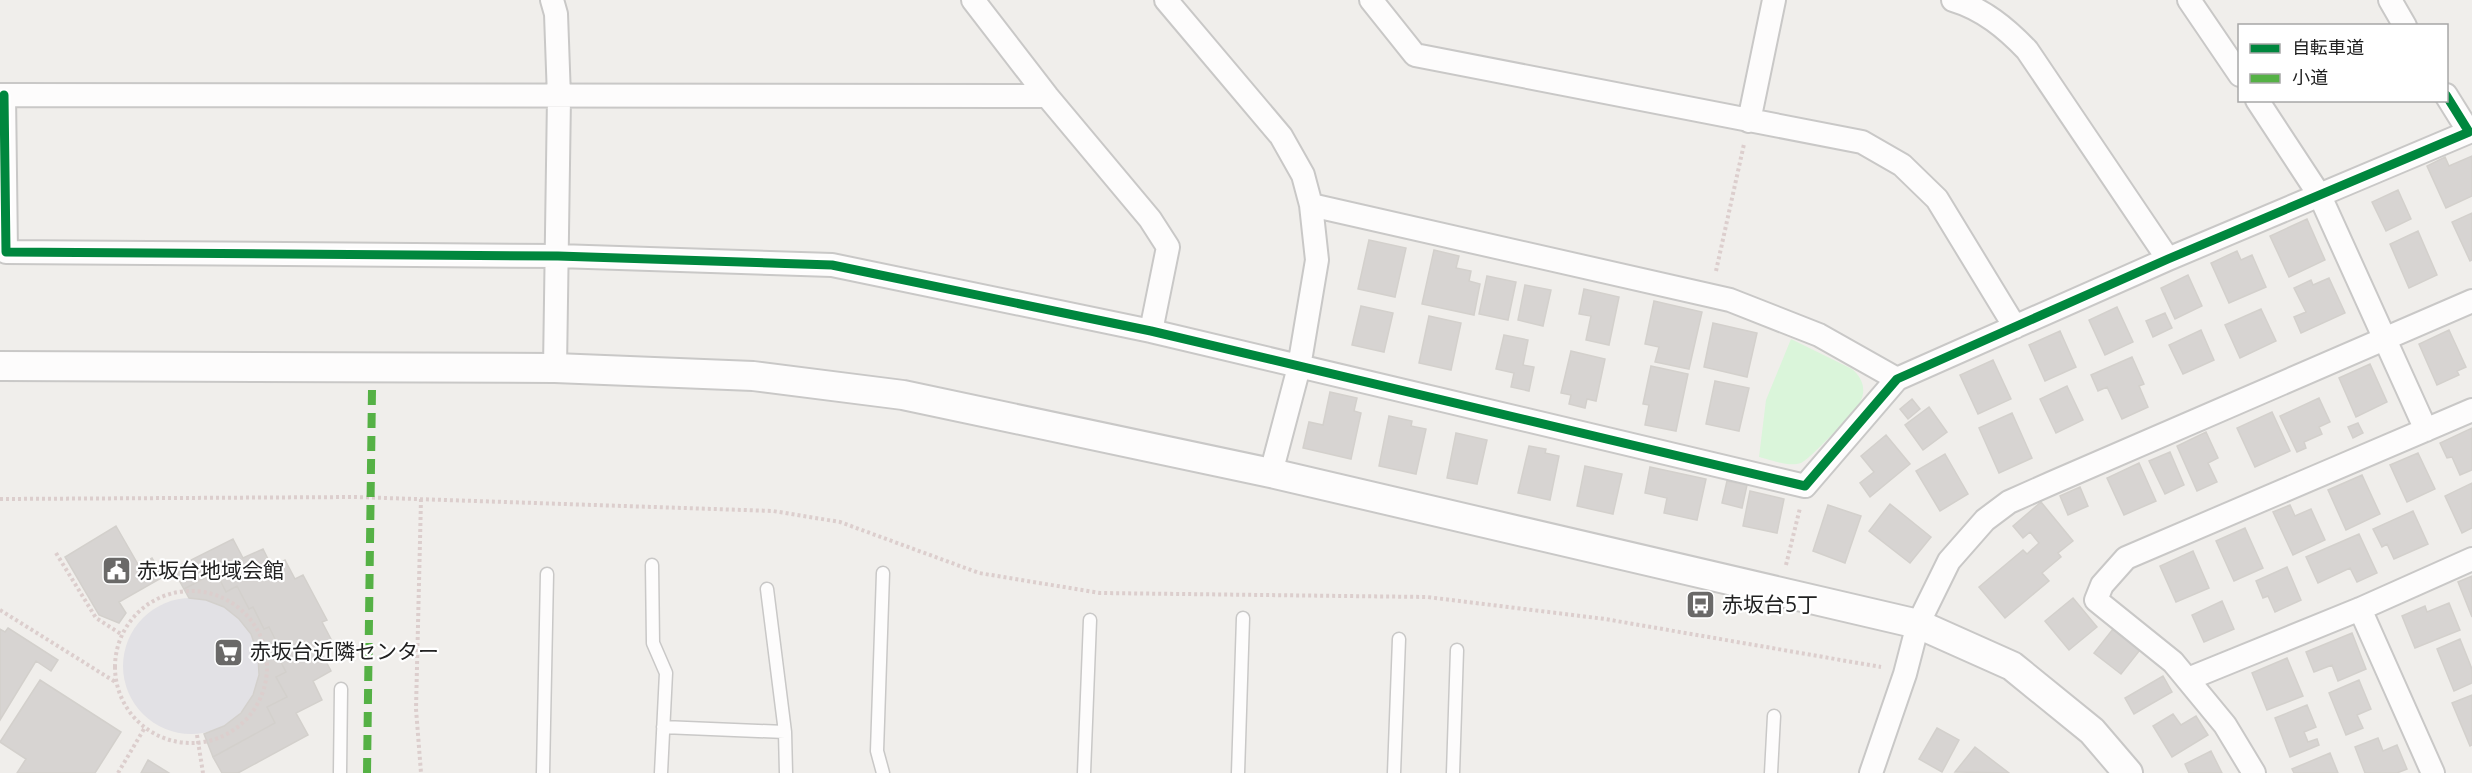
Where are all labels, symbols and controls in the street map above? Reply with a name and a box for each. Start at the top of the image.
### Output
legend [2238,24,2448,102]
text: 自転車道 [2292,35,2364,59]
text: 小道 [2292,65,2328,89]
public building icon: 赤坂台地域会館 [100,555,132,587]
place label: 赤坂台地域会館 [137,556,284,584]
bus stop icon: 赤坂台5丁 [1685,589,1717,621]
place label: 赤坂台5丁 [1722,590,1818,618]
supermarket icon: 赤坂台近隣センター [213,636,245,668]
place label: 赤坂台近隣センター [250,637,439,665]

